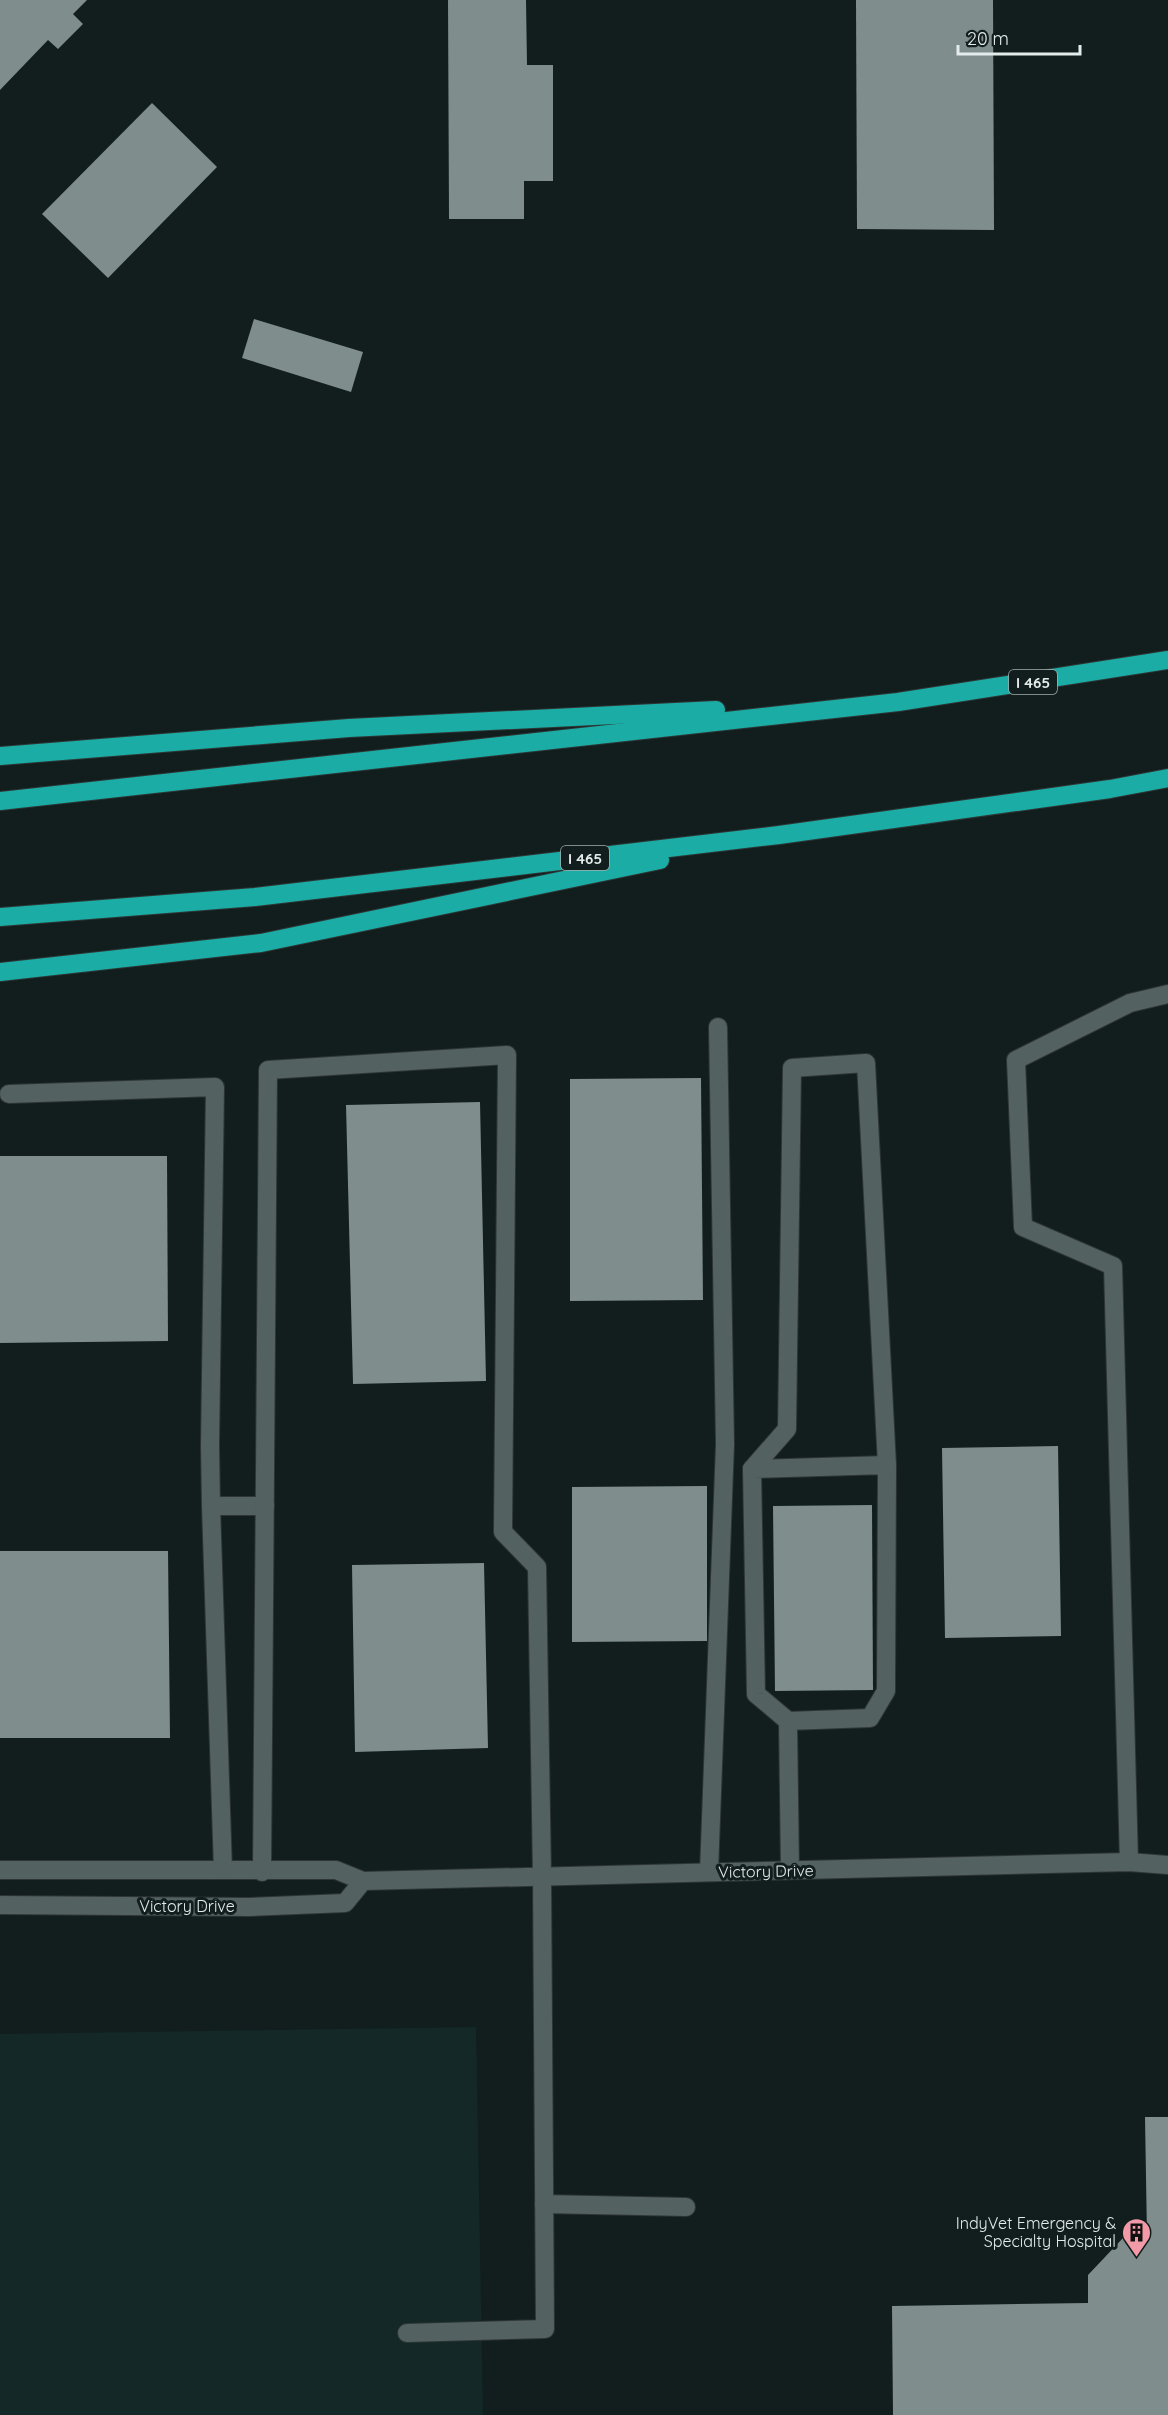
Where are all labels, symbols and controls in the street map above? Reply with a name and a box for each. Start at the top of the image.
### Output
scale bar [958,18,1080,56]
text: 20 m [967,27,1009,50]
road number: I 465 [1009,670,1057,694]
road number: I 465 [561,846,609,870]
street label: Victory Drive [718,1860,814,1882]
street label: Victory Drive [139,1896,235,1916]
place label: IndyVet Emergency & Specialty Hospital [956,2213,1116,2251]
building icon: IndyVet Emergency & Specialty Hospital [1121,2216,1153,2258]

